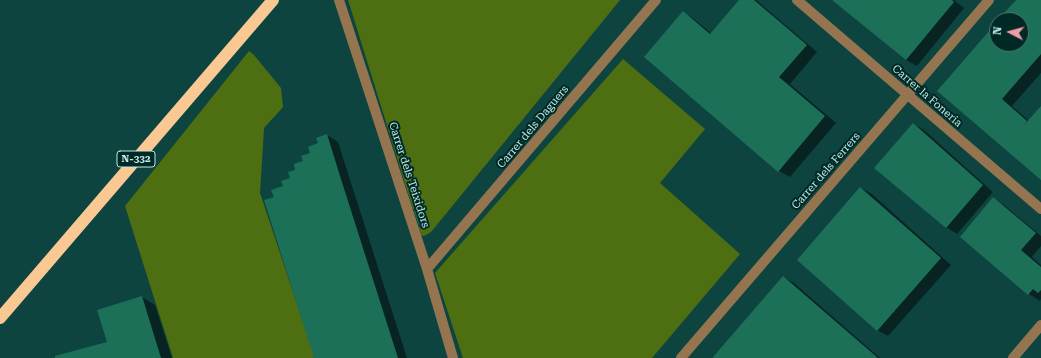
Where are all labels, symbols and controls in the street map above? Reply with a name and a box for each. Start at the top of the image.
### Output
north arrow [989,12,1029,52]
text: N [991,26,1004,36]
street label: Carrer la Foneria [889,62,965,130]
street label: Carrer dels Daguers [495,83,571,171]
street label: Carrer dels Teixidors [386,121,432,229]
street label: Carrer dels Ferrers [789,130,863,212]
road number: N-332 [117,151,155,167]

